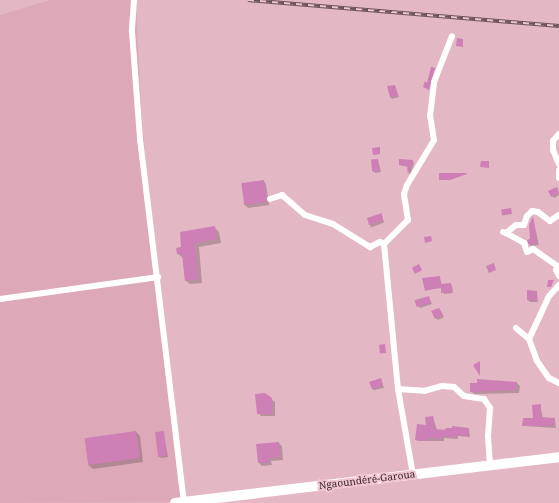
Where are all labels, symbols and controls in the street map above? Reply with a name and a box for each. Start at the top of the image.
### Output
street label: Ngaoundéré-Garoua [318,468,416,492]

